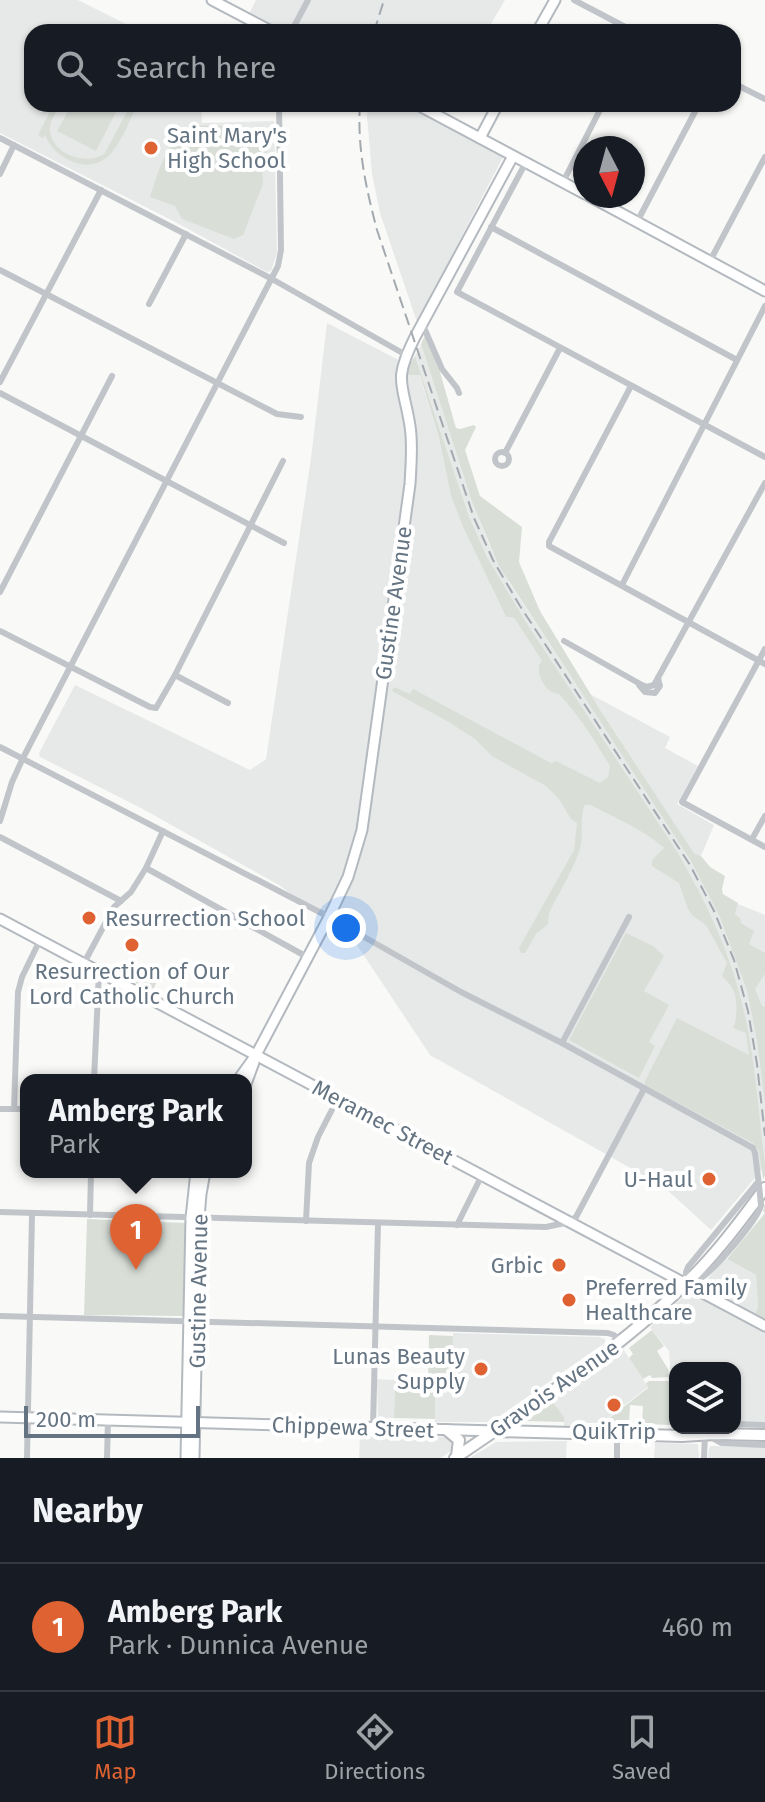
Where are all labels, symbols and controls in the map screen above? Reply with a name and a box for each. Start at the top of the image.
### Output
search box [24,24,741,112]
icon: search [52,46,96,90]
text: Search here [116,50,276,86]
place label: Saint Mary's High School [167,122,287,174]
north arrow [573,136,645,208]
marker: Saint Mary's High School [142,139,160,157]
street label: Gustine Avenue [369,525,418,682]
place label: Resurrection School [105,905,305,932]
your location [326,908,366,948]
marker: Resurrection School [80,909,98,927]
marker: Resurrection of Our Lord Catholic Church [123,936,141,954]
place label: Resurrection of Our Lord Catholic Church [29,958,235,1010]
popup [20,1074,252,1178]
street label: Meramec Street [308,1074,458,1171]
text: Amberg Park [49,1093,223,1129]
text: Park [49,1129,100,1160]
place label: U-Haul [623,1166,693,1193]
marker: U-Haul [700,1170,718,1188]
pin: 1 [110,1204,162,1270]
street label: Gustine Avenue [184,1213,213,1369]
place label: Grbic [491,1252,543,1279]
marker: Grbic [550,1256,568,1274]
place label: Preferred Family Healthcare [585,1274,747,1326]
marker: Preferred Family Healthcare [560,1291,578,1309]
street label: Gravois Avenue [484,1334,624,1443]
place label: Lunas Beauty Supply [332,1343,465,1395]
marker: Lunas Beauty Supply [472,1360,490,1378]
map controls [669,1362,741,1434]
button: layers [669,1362,741,1434]
marker: QuikTrip [605,1396,623,1414]
scale bar [24,1402,200,1438]
text: 200 m [36,1406,96,1433]
street label: Chippewa Street [271,1411,435,1444]
place label: QuikTrip [572,1418,656,1445]
text: Nearby [32,1490,143,1531]
text: Amberg Park [108,1594,282,1630]
text: 1 [52,1612,64,1643]
text: 460 m [662,1612,733,1643]
text: Park · Dunnica Avenue [108,1630,368,1661]
tab: Map [93,1710,137,1785]
tab: Directions [324,1710,425,1785]
tab: Saved [612,1710,672,1785]

